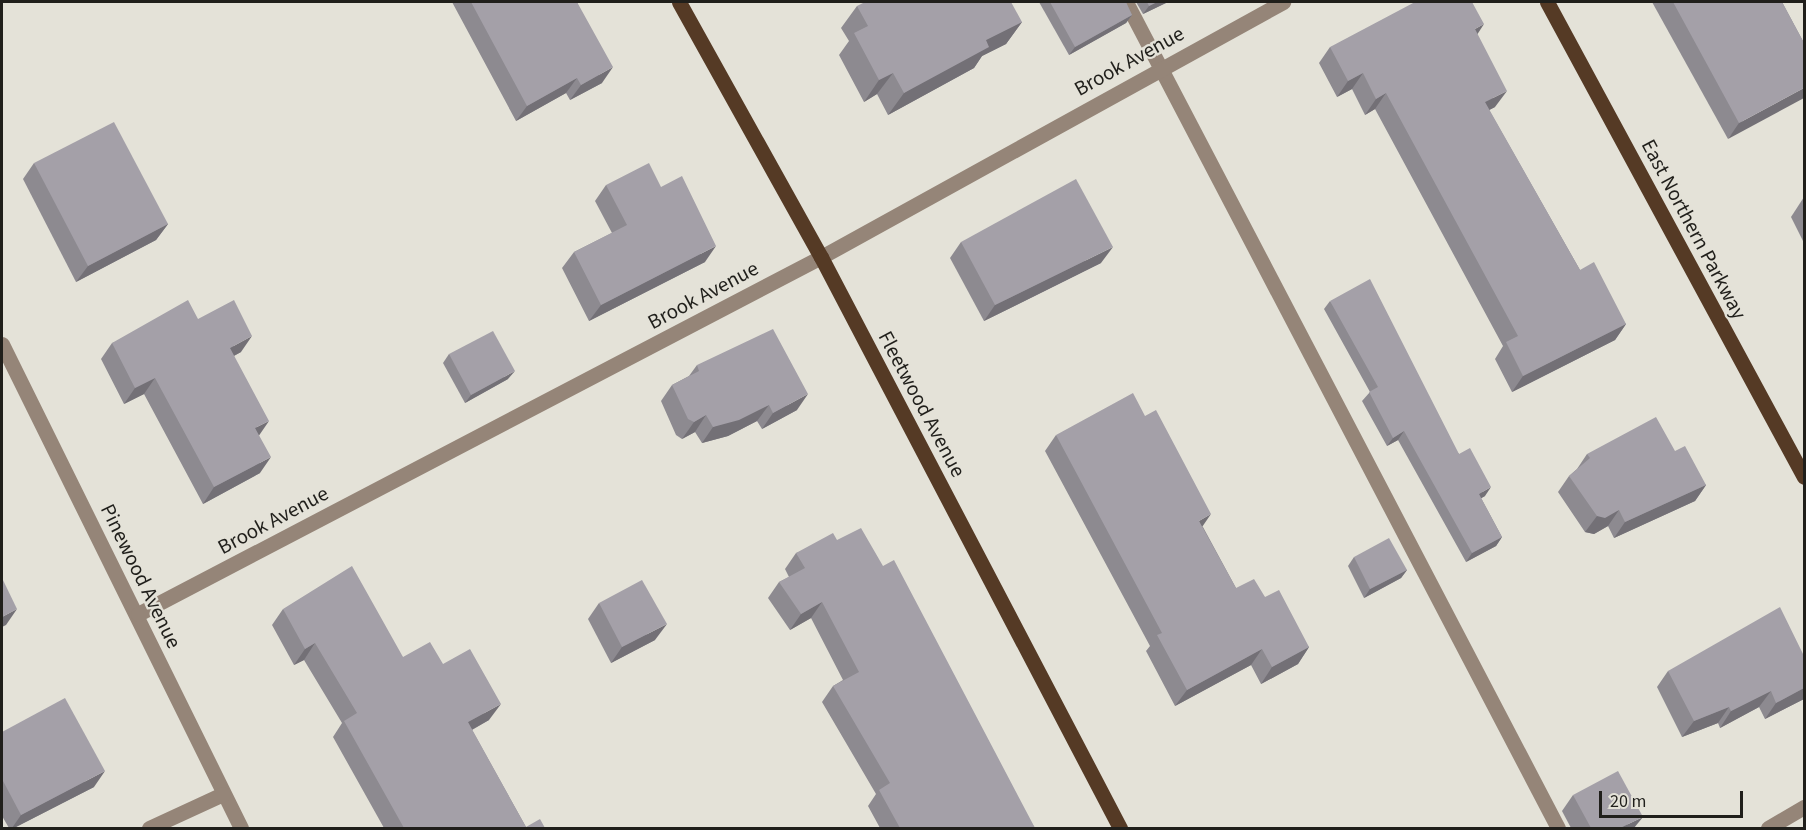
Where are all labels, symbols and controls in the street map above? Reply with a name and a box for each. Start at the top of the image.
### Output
street label: Brook Avenue [1070,21,1188,101]
street label: East Northern Parkway [1636,135,1752,323]
street label: Brook Avenue [643,255,763,335]
street label: Fleetwood Avenue [873,327,971,481]
street label: Brook Avenue [213,480,333,560]
street label: Pinewood Avenue [95,500,187,652]
scale bar [1602,779,1746,817]
text: 20 m [1610,789,1646,814]

